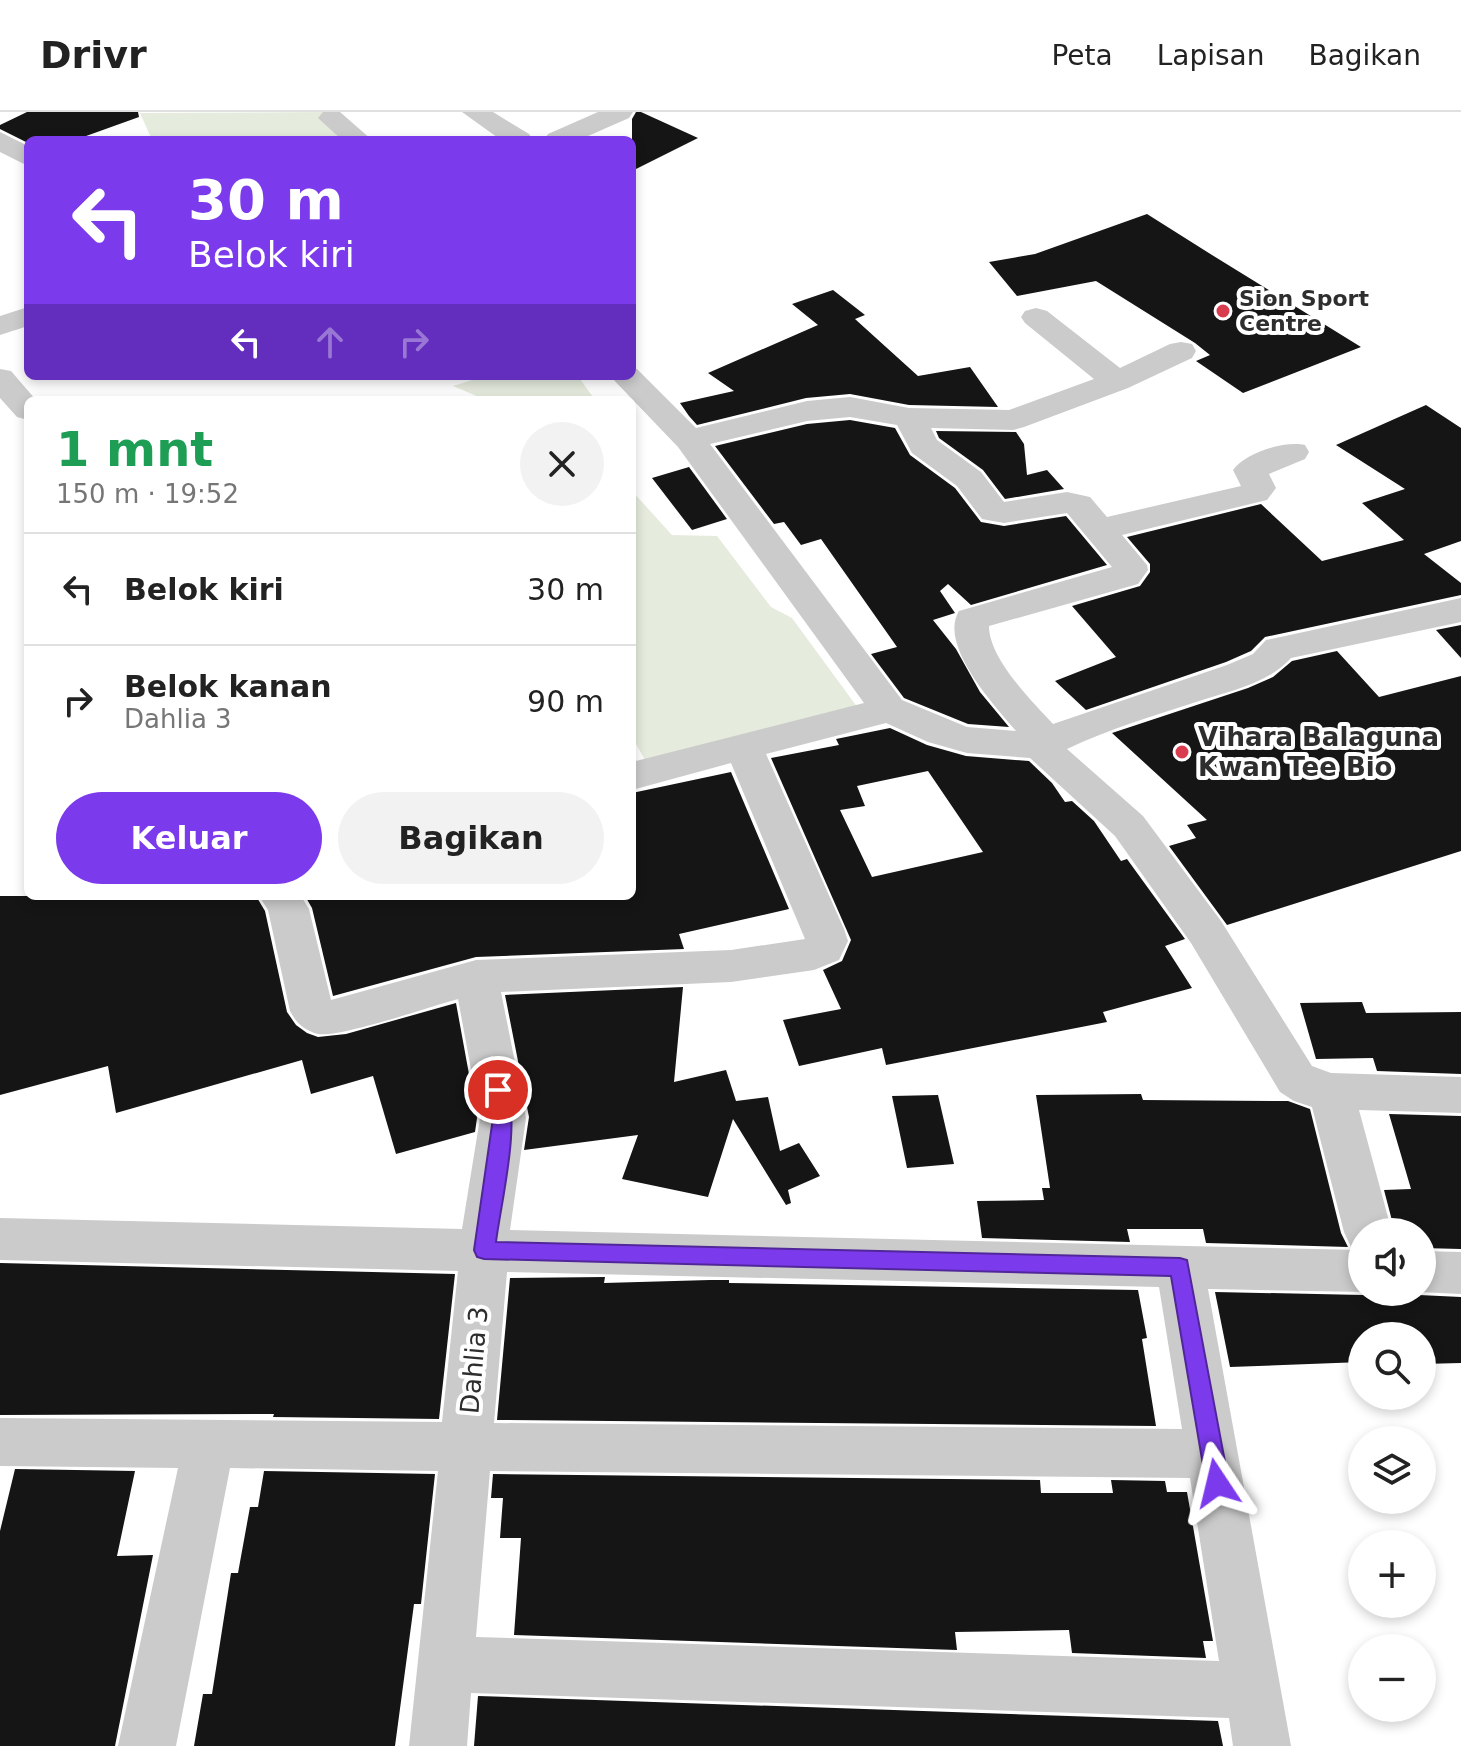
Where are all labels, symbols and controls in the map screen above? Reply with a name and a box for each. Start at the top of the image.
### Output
text: Drivr [40,33,147,77]
text: Peta [1051,39,1113,72]
text: Lapisan [1157,39,1264,72]
text: Bagikan [1308,39,1421,72]
text: 30 m [188,167,344,232]
icon: left [56,168,160,272]
text: Belok kiri [188,234,355,275]
place label: Sion Sport Centre [1239,286,1369,336]
marker: Sion Sport Centre [1214,302,1232,320]
icon: left [224,320,268,364]
icon: ahead [308,320,352,364]
icon: right [392,320,436,364]
text: 1 mnt [56,421,213,477]
button: close [520,422,604,506]
text: 150 m · 19:52 [56,479,239,509]
icon: left [56,567,100,611]
text: Belok kiri [124,572,284,607]
text: 30 m [527,572,604,607]
text: Belok kanan [124,669,332,704]
icon: right [56,679,100,723]
text: 90 m [527,684,604,719]
text: Dahlia 3 [124,704,232,734]
place label: Vihara Balaguna Kwan Tee Bio [1198,722,1439,782]
marker: Vihara Balaguna Kwan Tee Bio [1173,743,1191,761]
button: Keluar [56,792,322,884]
button: Bagikan [338,792,604,884]
pin [464,1056,532,1124]
icon: arrive [476,1068,520,1112]
map controls [1348,1218,1436,1722]
button: sound [1348,1218,1436,1306]
street label: Dahlia 3 [454,1305,494,1415]
button: search [1348,1322,1436,1410]
button: layers [1348,1426,1436,1514]
position arrow [1175,1441,1259,1525]
button: + [1348,1530,1436,1618]
button: − [1348,1634,1436,1722]

